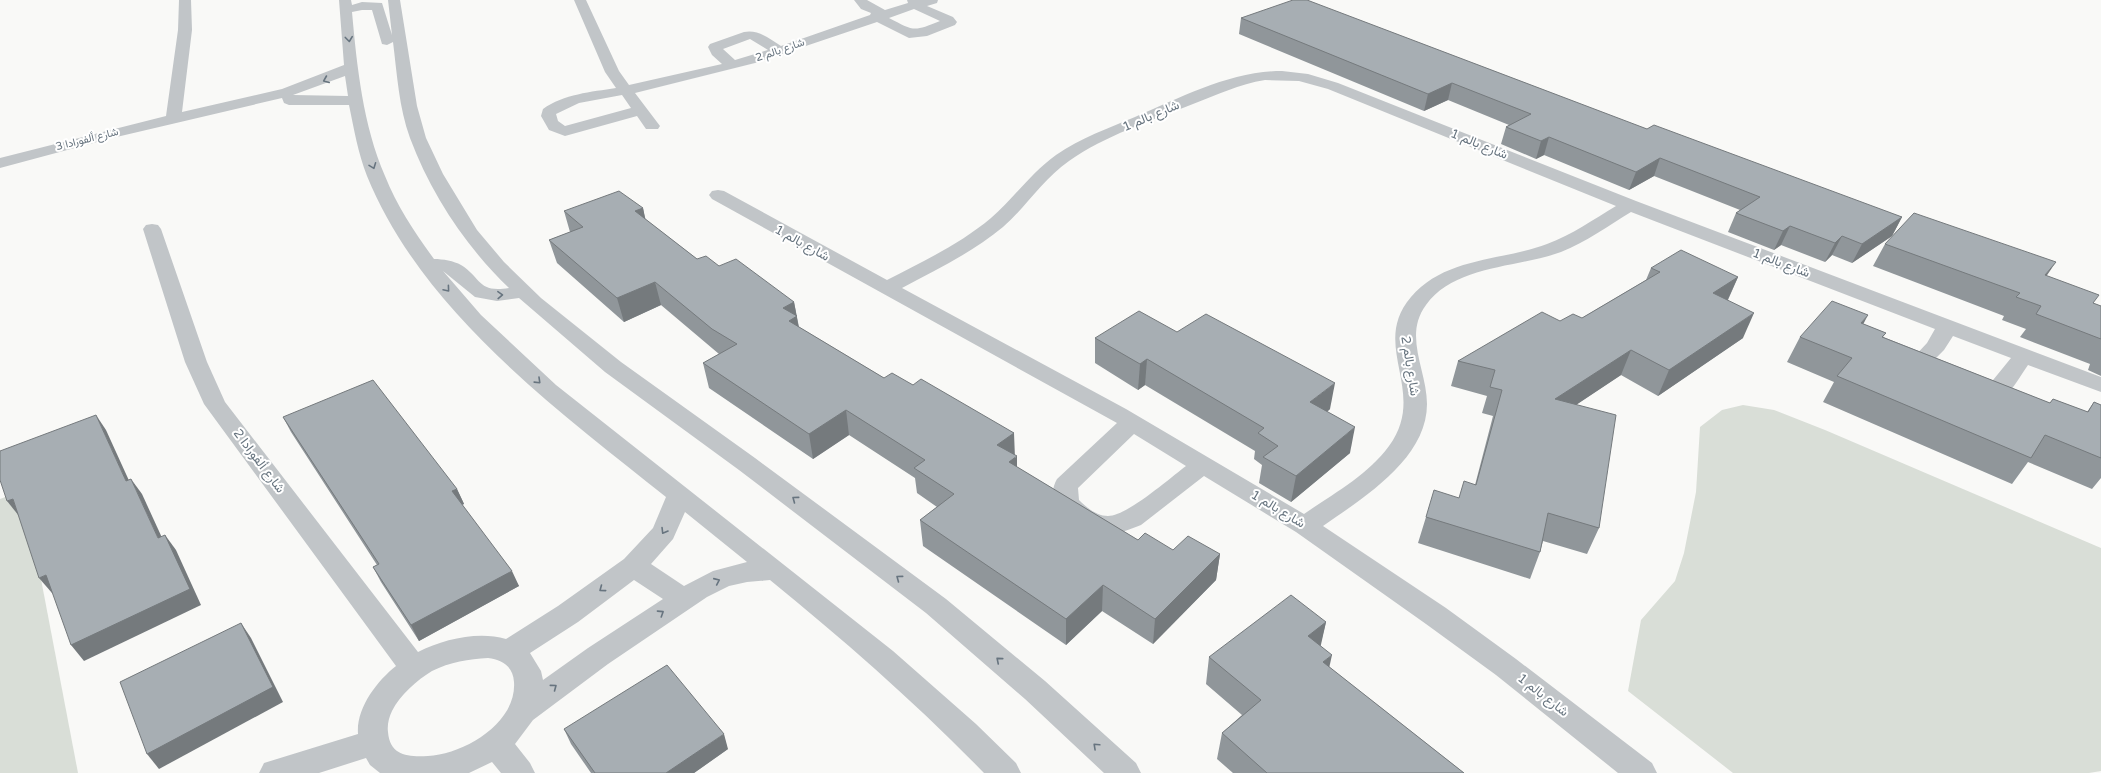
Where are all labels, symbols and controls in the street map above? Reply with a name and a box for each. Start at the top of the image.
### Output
street label: شارع بالم 2 [754,35,807,65]
one-way arrow [344,36,353,42]
one-way arrow [322,75,330,83]
street label: شارع بالم 1 [1120,97,1182,136]
street label: شارع ألفورادا 3 [54,125,120,154]
street label: شارع بالم 1 [1448,125,1510,164]
one-way arrow [369,163,377,170]
street label: شارع بالم 1 [771,221,832,265]
street label: شارع بالم 1 [1750,245,1812,282]
one-way arrow [443,284,450,291]
one-way arrow [497,291,503,299]
street label: شارع بالم 2 [1396,335,1423,397]
one-way arrow [533,377,541,384]
street label: شارع ألفورادا 2 [229,426,288,497]
street label: شارع بالم 1 [1248,487,1308,532]
one-way arrow [792,496,799,504]
one-way arrow [661,527,668,534]
one-way arrow [896,575,903,582]
one-way arrow [713,578,721,586]
one-way arrow [599,584,606,592]
one-way arrow [657,610,664,618]
one-way arrow [997,657,1004,664]
street label: شارع بالم 1 [1514,670,1572,721]
one-way arrow [550,685,557,692]
one-way arrow [1093,744,1101,751]

